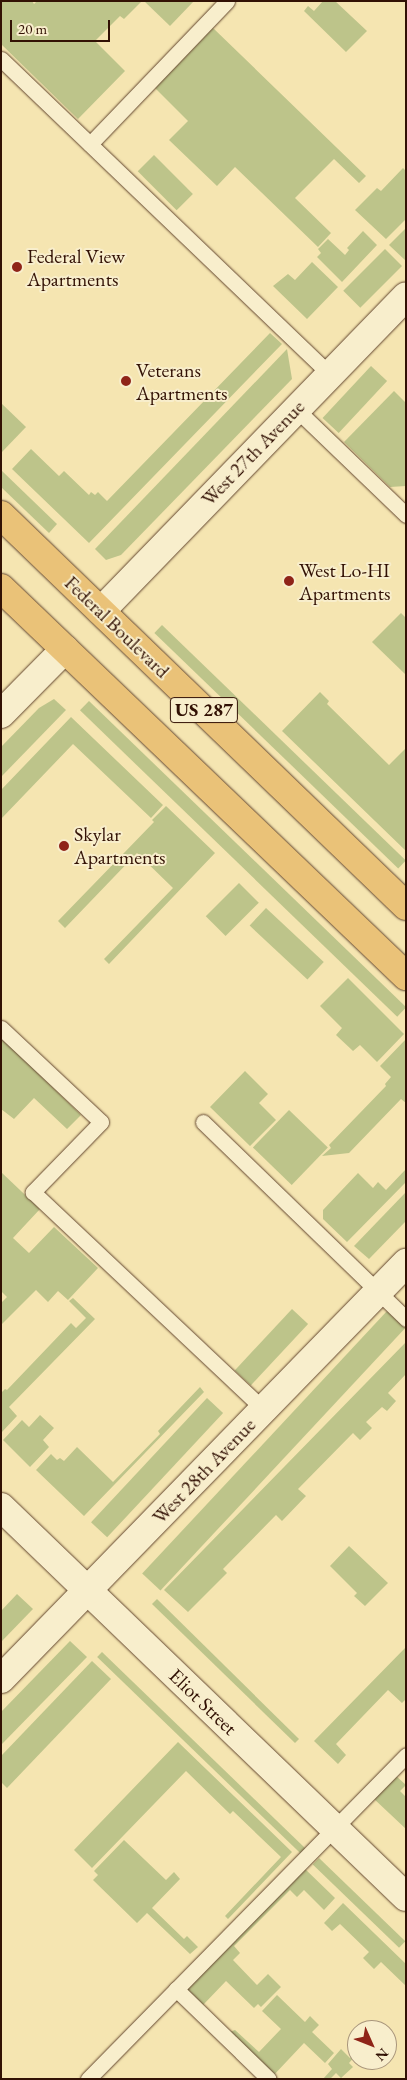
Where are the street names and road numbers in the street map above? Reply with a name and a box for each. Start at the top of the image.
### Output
street label: West 27th Avenue [196,395,310,511]
street label: Federal Boulevard [60,571,174,683]
road number: US 287 [169,694,239,726]
street label: West 28th Avenue [147,1413,261,1529]
street label: Eliot Street [164,1664,242,1740]

